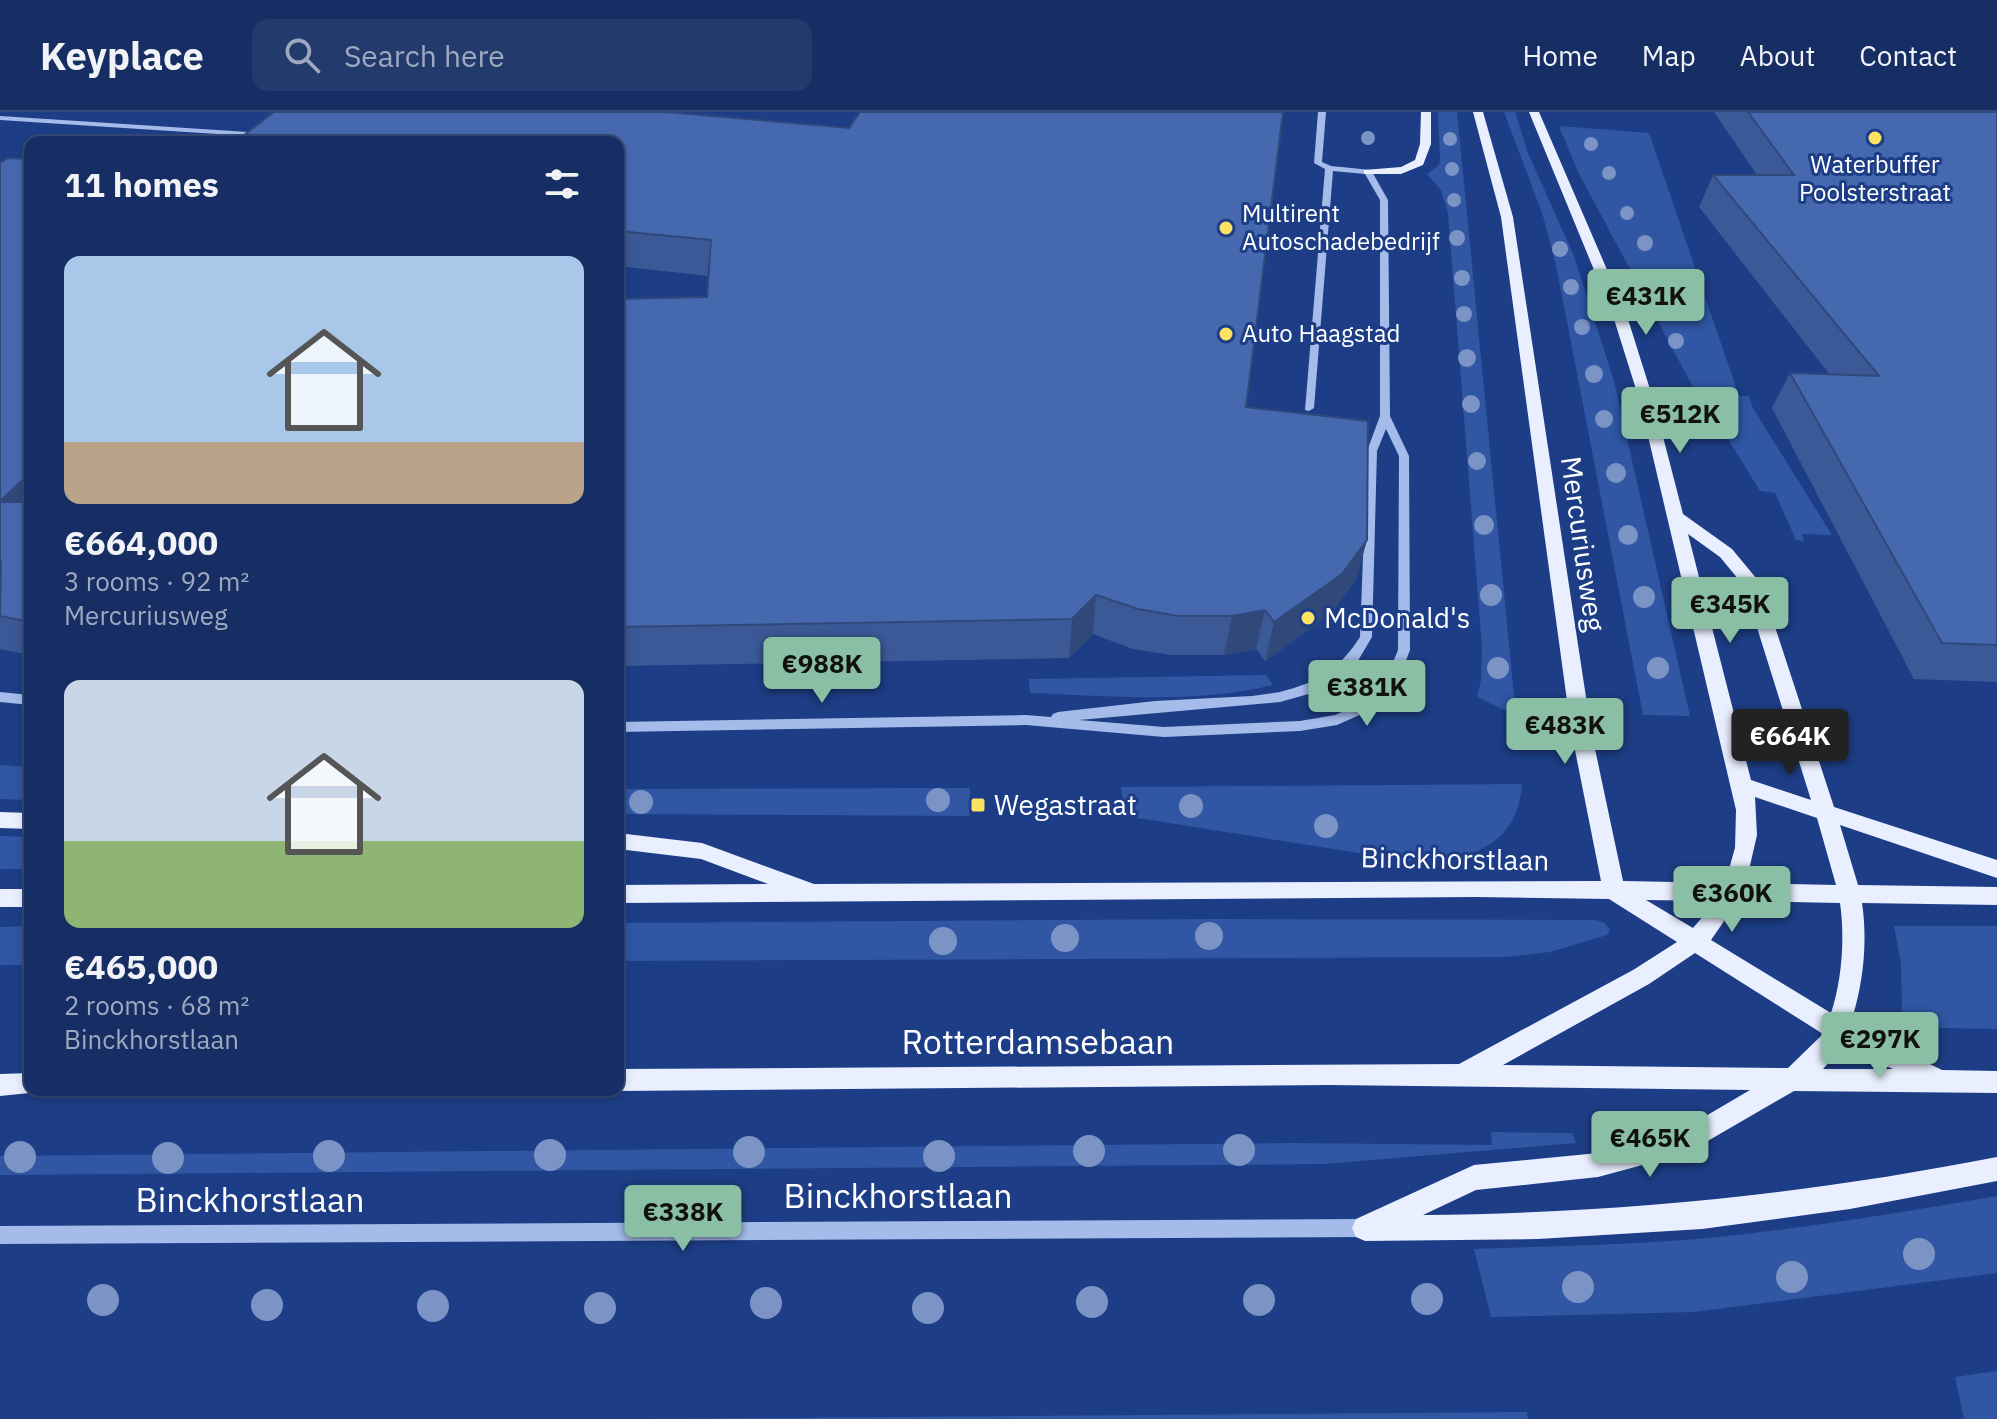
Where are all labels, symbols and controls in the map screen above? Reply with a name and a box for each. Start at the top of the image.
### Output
search box [252,19,812,91]
text: Keyplace [40,31,204,80]
icon: search [280,33,324,77]
text: Search here [344,36,505,75]
text: Home [1522,37,1598,74]
text: Map [1642,37,1696,74]
text: About [1740,37,1815,74]
text: Contact [1859,37,1957,74]
marker: Waterbuffer Poolsterstraat [1866,129,1884,147]
place label: Waterbuffer Poolsterstraat [1799,148,1951,208]
text: 11 homes [64,162,219,206]
icon: filters [540,162,584,206]
place label: Multirent Autoschadebedrijf [1242,197,1440,257]
marker: Multirent Autoschadebedrijf [1217,219,1235,237]
pin: €431K [1590,269,1702,337]
text: €431K [1605,278,1687,312]
icon: home [252,308,396,452]
place label: Auto Haagstad [1242,317,1400,349]
marker: Auto Haagstad [1217,325,1235,343]
pin: €512K [1624,387,1736,455]
text: €512K [1639,396,1721,430]
street label: Mercuriusweg [1553,454,1614,634]
text: €664,000 [64,520,218,564]
text: 3 rooms · 92 m² [64,564,249,598]
pin: €345K [1674,577,1786,645]
text: €345K [1689,586,1771,620]
text: Mercuriusweg [64,598,228,632]
place label: McDonald's [1324,599,1470,636]
marker: McDonald's [1299,609,1317,627]
pin: €988K [766,637,878,705]
text: €988K [781,646,863,680]
pin: €381K [1311,660,1423,728]
text: €381K [1326,669,1408,703]
pin: €483K [1509,698,1621,766]
text: €483K [1524,707,1606,741]
pin: €664K [1734,709,1846,777]
text: €664K [1749,718,1831,752]
icon: home [252,732,396,876]
place label: Wegastraat [994,786,1137,823]
marker: Wegastraat [969,796,987,814]
street label: Binckhorstlaan [1360,838,1550,879]
pin: €360K [1676,866,1788,934]
text: €360K [1691,875,1773,909]
text: €465,000 [64,944,218,988]
text: 2 rooms · 68 m² [64,988,249,1022]
pin: €297K [1824,1012,1936,1080]
street label: Rotterdamsebaan [902,1019,1174,1063]
text: €297K [1839,1021,1921,1055]
text: Binckhorstlaan [64,1022,239,1056]
pin: €465K [1594,1111,1706,1179]
text: €465K [1609,1120,1691,1154]
street label: Binckhorstlaan [784,1173,1013,1217]
street label: Binckhorstlaan [136,1177,365,1221]
pin: €338K [627,1185,739,1253]
text: €338K [642,1194,724,1228]

